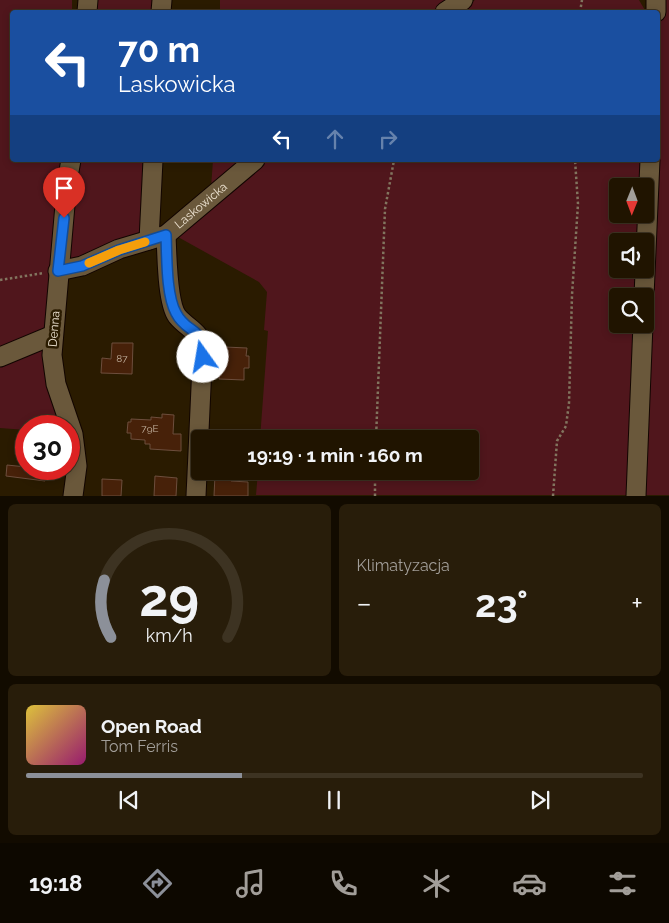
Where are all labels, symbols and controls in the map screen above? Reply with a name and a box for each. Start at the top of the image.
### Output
text: 70 m [118,29,200,70]
icon: left [35,30,100,95]
text: Laskowicka [118,71,236,97]
icon: left [268,125,296,153]
icon: ahead [321,125,349,153]
icon: right [374,125,402,153]
pin [43,167,85,218]
icon: arrive [50,174,78,202]
north arrow [609,178,654,222]
map controls [609,178,654,333]
street label: Laskowicka [172,180,230,232]
button: sound [609,233,654,278]
button: search [609,288,654,333]
street label: Denna [45,310,63,348]
position arrow [176,330,228,382]
house number: 87 [116,353,128,364]
speed limit sign: 30 [15,415,80,480]
house number: 79E [141,423,159,434]
text: 19:19 · 1 min · 160 m [247,444,423,466]
text: Klimatyzacja [357,556,450,575]
text: 29 [139,567,199,628]
text: 23° [475,581,528,626]
text: − [357,587,372,620]
text: + [631,587,643,620]
text: km/h [146,625,193,646]
text: Open Road [101,715,202,737]
text: Tom Ferris [101,737,178,756]
icon: previous [115,786,143,814]
icon: pause [320,786,348,814]
icon: next [526,786,554,814]
icon: directions [140,866,175,901]
icon: music [233,866,268,901]
icon: phone [326,866,361,901]
icon: climate [419,866,454,901]
icon: car [512,866,547,901]
icon: filters [605,866,640,901]
text: 19:18 [29,870,82,896]

